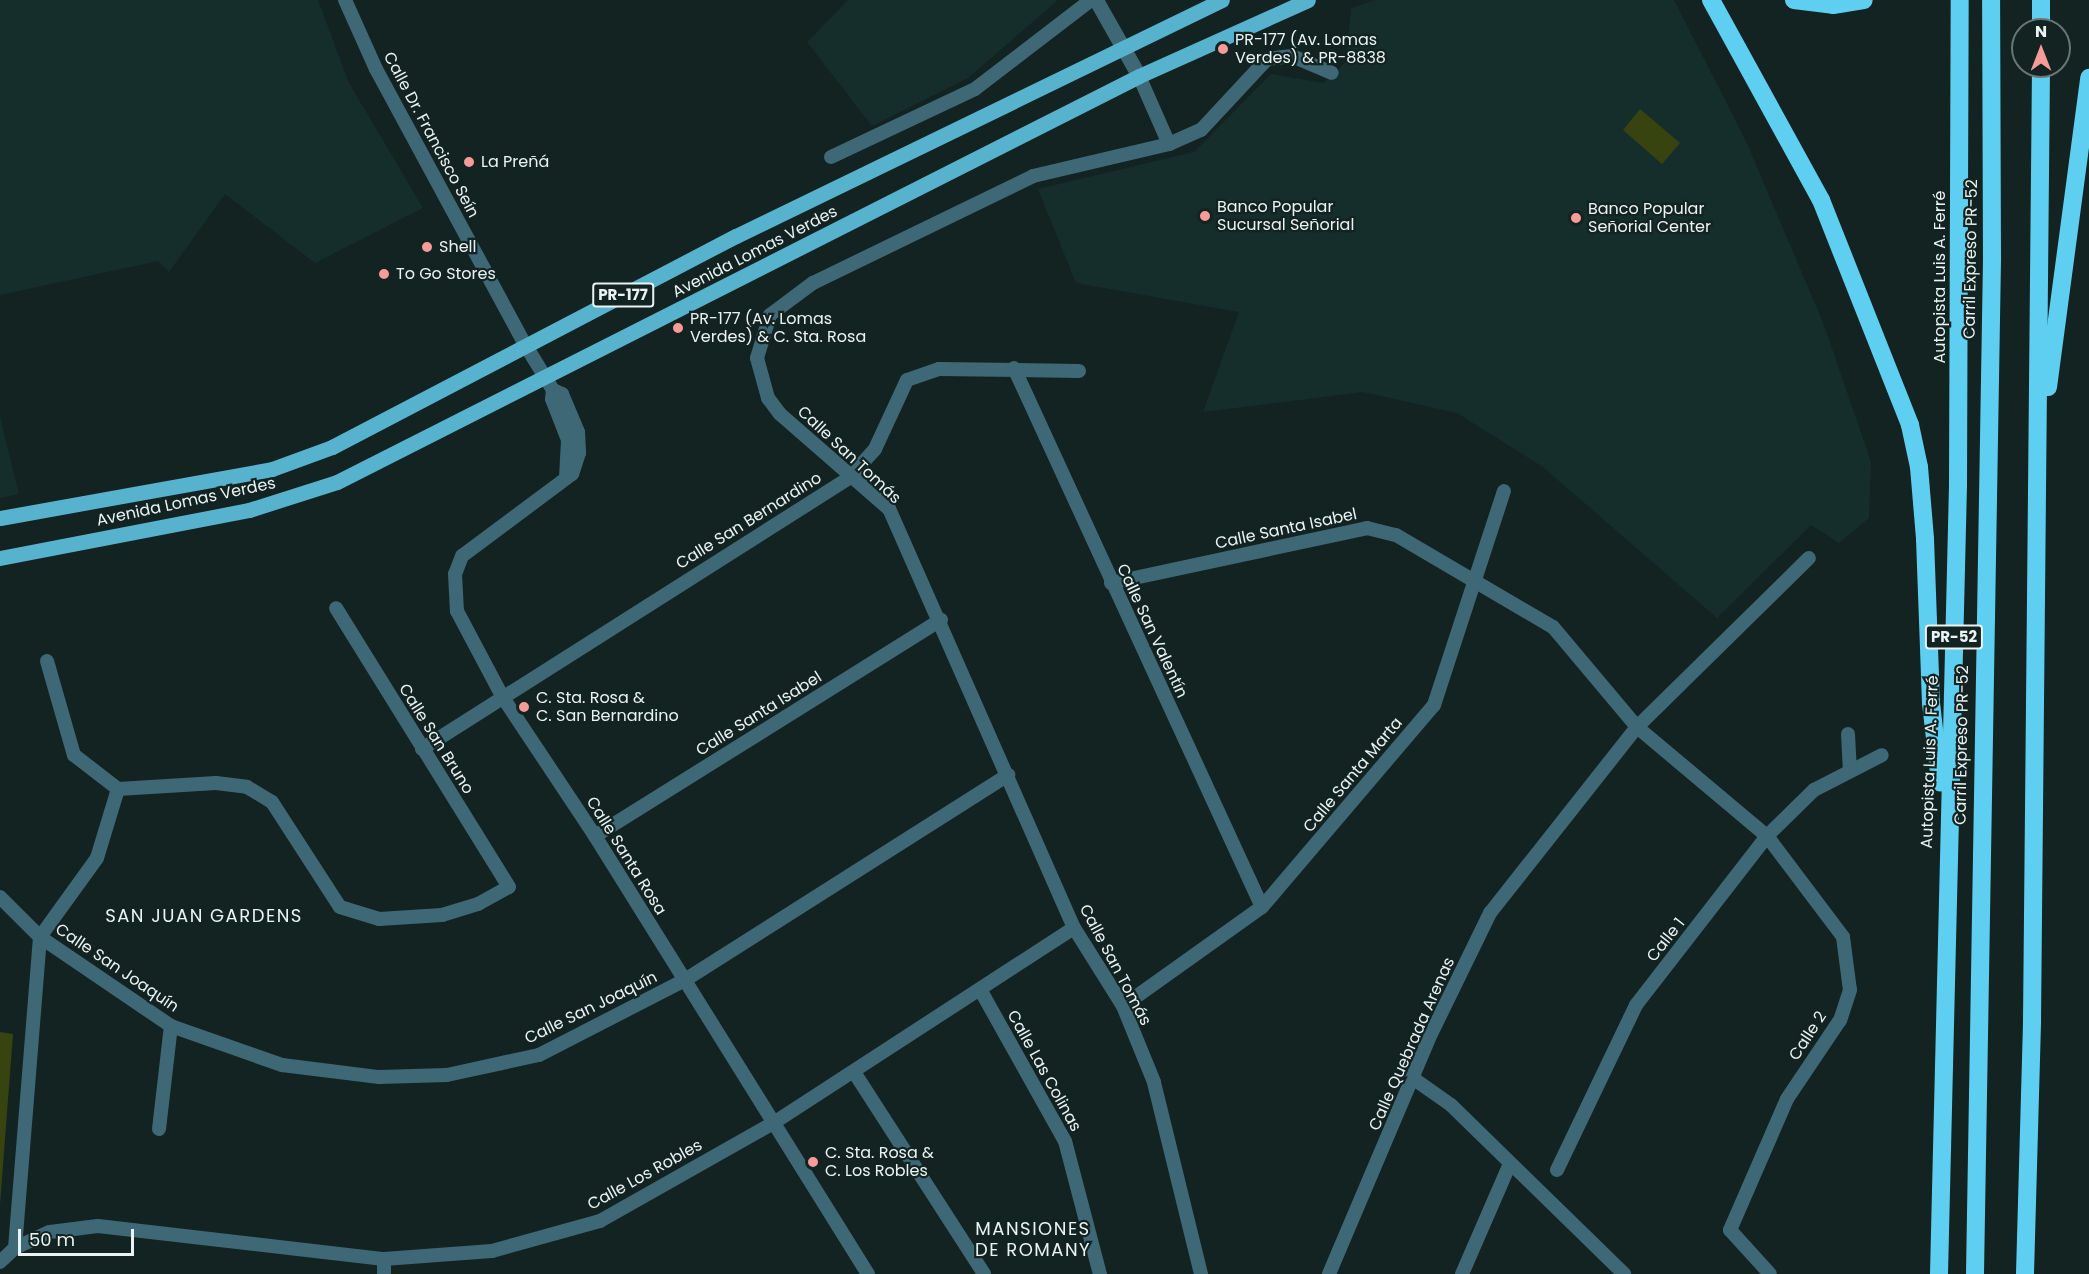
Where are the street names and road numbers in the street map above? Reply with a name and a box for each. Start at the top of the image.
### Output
street label: Calle Dr. Francisco Seín [379,49,483,221]
street label: Carril Expreso PR-52 [1960,179,1982,339]
street label: Autopista Luis A. Ferré [1930,190,1950,364]
street label: Avenida Lomas Verdes [669,202,841,302]
road number: PR-177 [592,283,654,307]
street label: Calle San Tomás [793,402,905,508]
street label: Calle San Bernardino [673,468,825,574]
street label: Avenida Lomas Verdes [95,474,277,530]
street label: Calle Santa Isabel [1213,505,1359,553]
street label: Calle San Valentín [1113,561,1191,701]
road number: PR-52 [1924,625,1984,649]
street label: Carril Expreso PR-52 [1951,665,1973,825]
street label: Calle Santa Isabel [693,668,825,760]
street label: Autopista Luis A. Ferré [1917,675,1943,849]
street label: Calle San Bruno [394,680,478,798]
street label: Calle Santa Marta [1299,714,1407,836]
street label: Calle Santa Rosa [582,793,670,919]
street label: Calle San Tomás [1075,901,1155,1029]
street label: Calle 1 [1643,914,1689,966]
street label: Calle San Joaquín [52,920,182,1016]
street label: Calle Quebrada Arenas [1365,954,1459,1134]
street label: Calle San Joaquín [522,968,660,1048]
street label: Calle Las Colinas [1003,1007,1085,1135]
street label: Calle 2 [1785,1008,1831,1064]
street label: Calle Los Robles [584,1136,706,1214]

